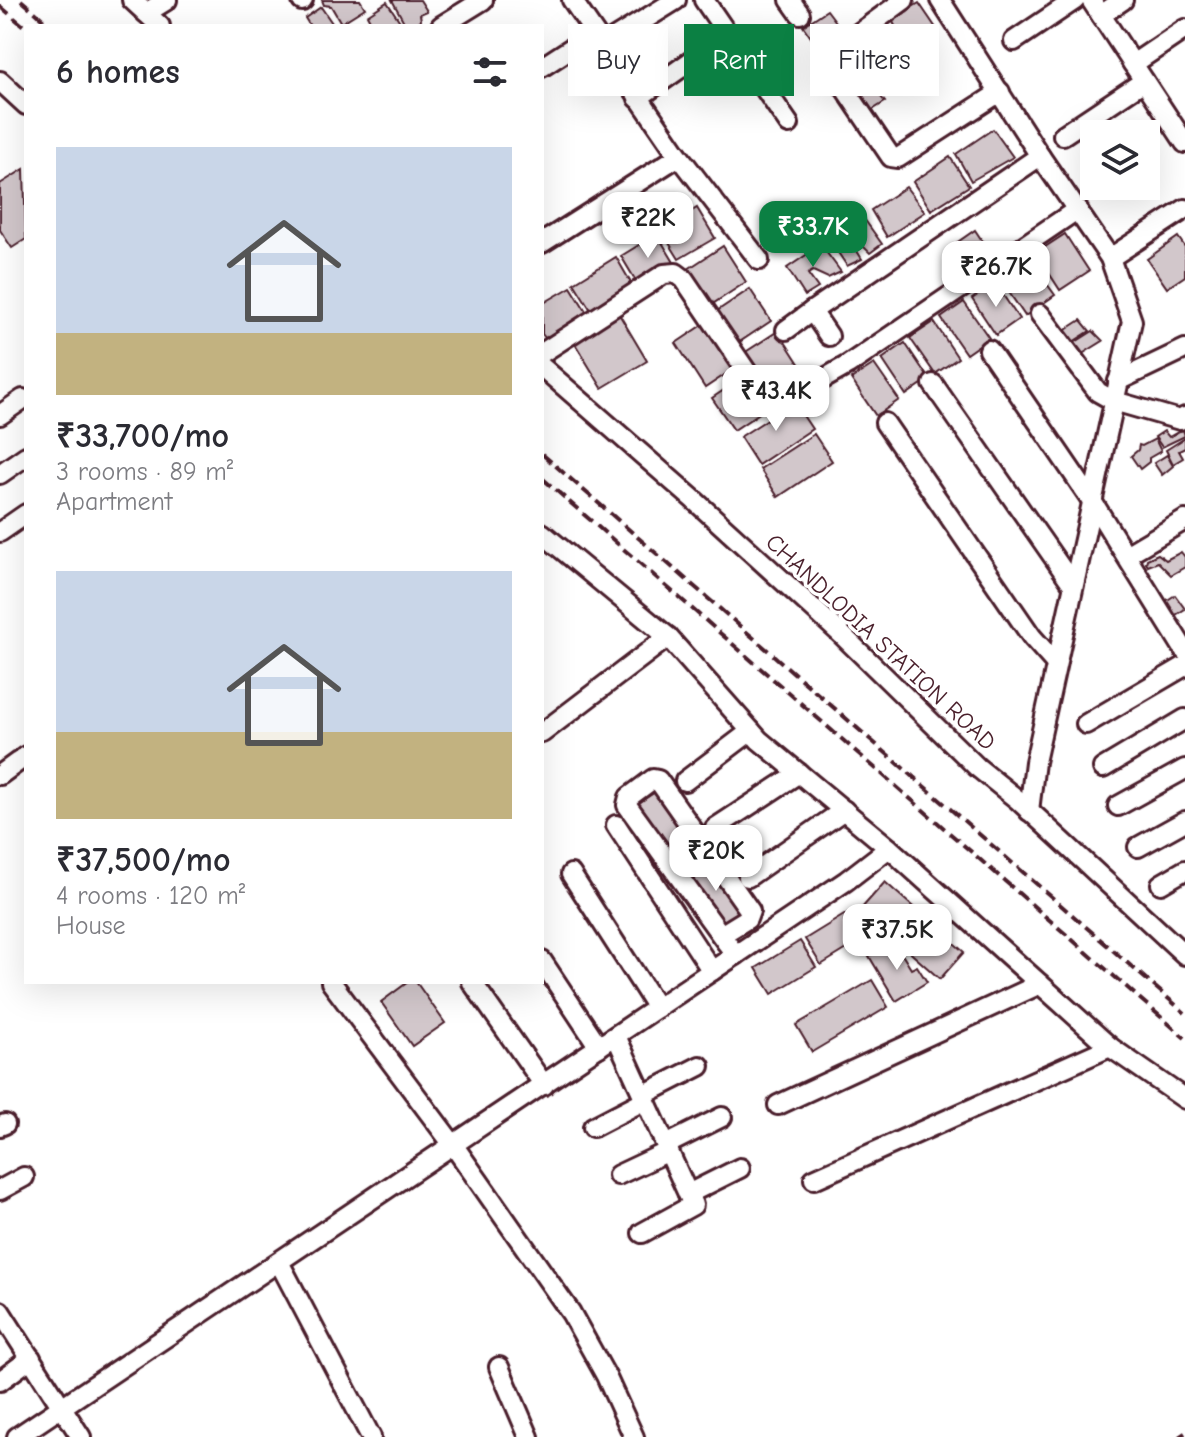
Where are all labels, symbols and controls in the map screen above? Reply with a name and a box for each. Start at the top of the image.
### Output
chip: Buy [568,24,668,96]
chip: Rent [684,24,794,96]
chip: Filters [810,24,939,96]
icon: filters [468,50,512,94]
text: 6 homes [56,52,180,92]
map controls [1080,120,1160,200]
button: layers [1080,120,1160,200]
pin: ₹22K [601,192,695,260]
icon: home [212,199,356,343]
pin: ₹33.7K [748,201,878,269]
text: ₹22K [620,203,676,233]
text: ₹33.7K [777,212,849,242]
pin: ₹26.7K [931,241,1061,309]
text: ₹26.7K [960,252,1032,282]
pin: ₹43.4K [711,365,841,433]
text: ₹43.4K [740,376,812,406]
text: ₹33,700/mo [56,416,229,456]
text: 3 rooms · 89 m² [56,457,233,487]
text: Apartment [56,487,172,517]
street label: CHANDLODIA STATION ROAD [760,528,1002,756]
icon: home [212,623,356,767]
pin: ₹20K [669,825,763,893]
text: ₹20K [687,836,745,866]
text: ₹37,500/mo [56,840,231,880]
text: 4 rooms · 120 m² [56,881,245,911]
pin: ₹37.5K [832,904,962,972]
text: House [56,911,126,941]
text: ₹37.5K [861,915,933,945]

